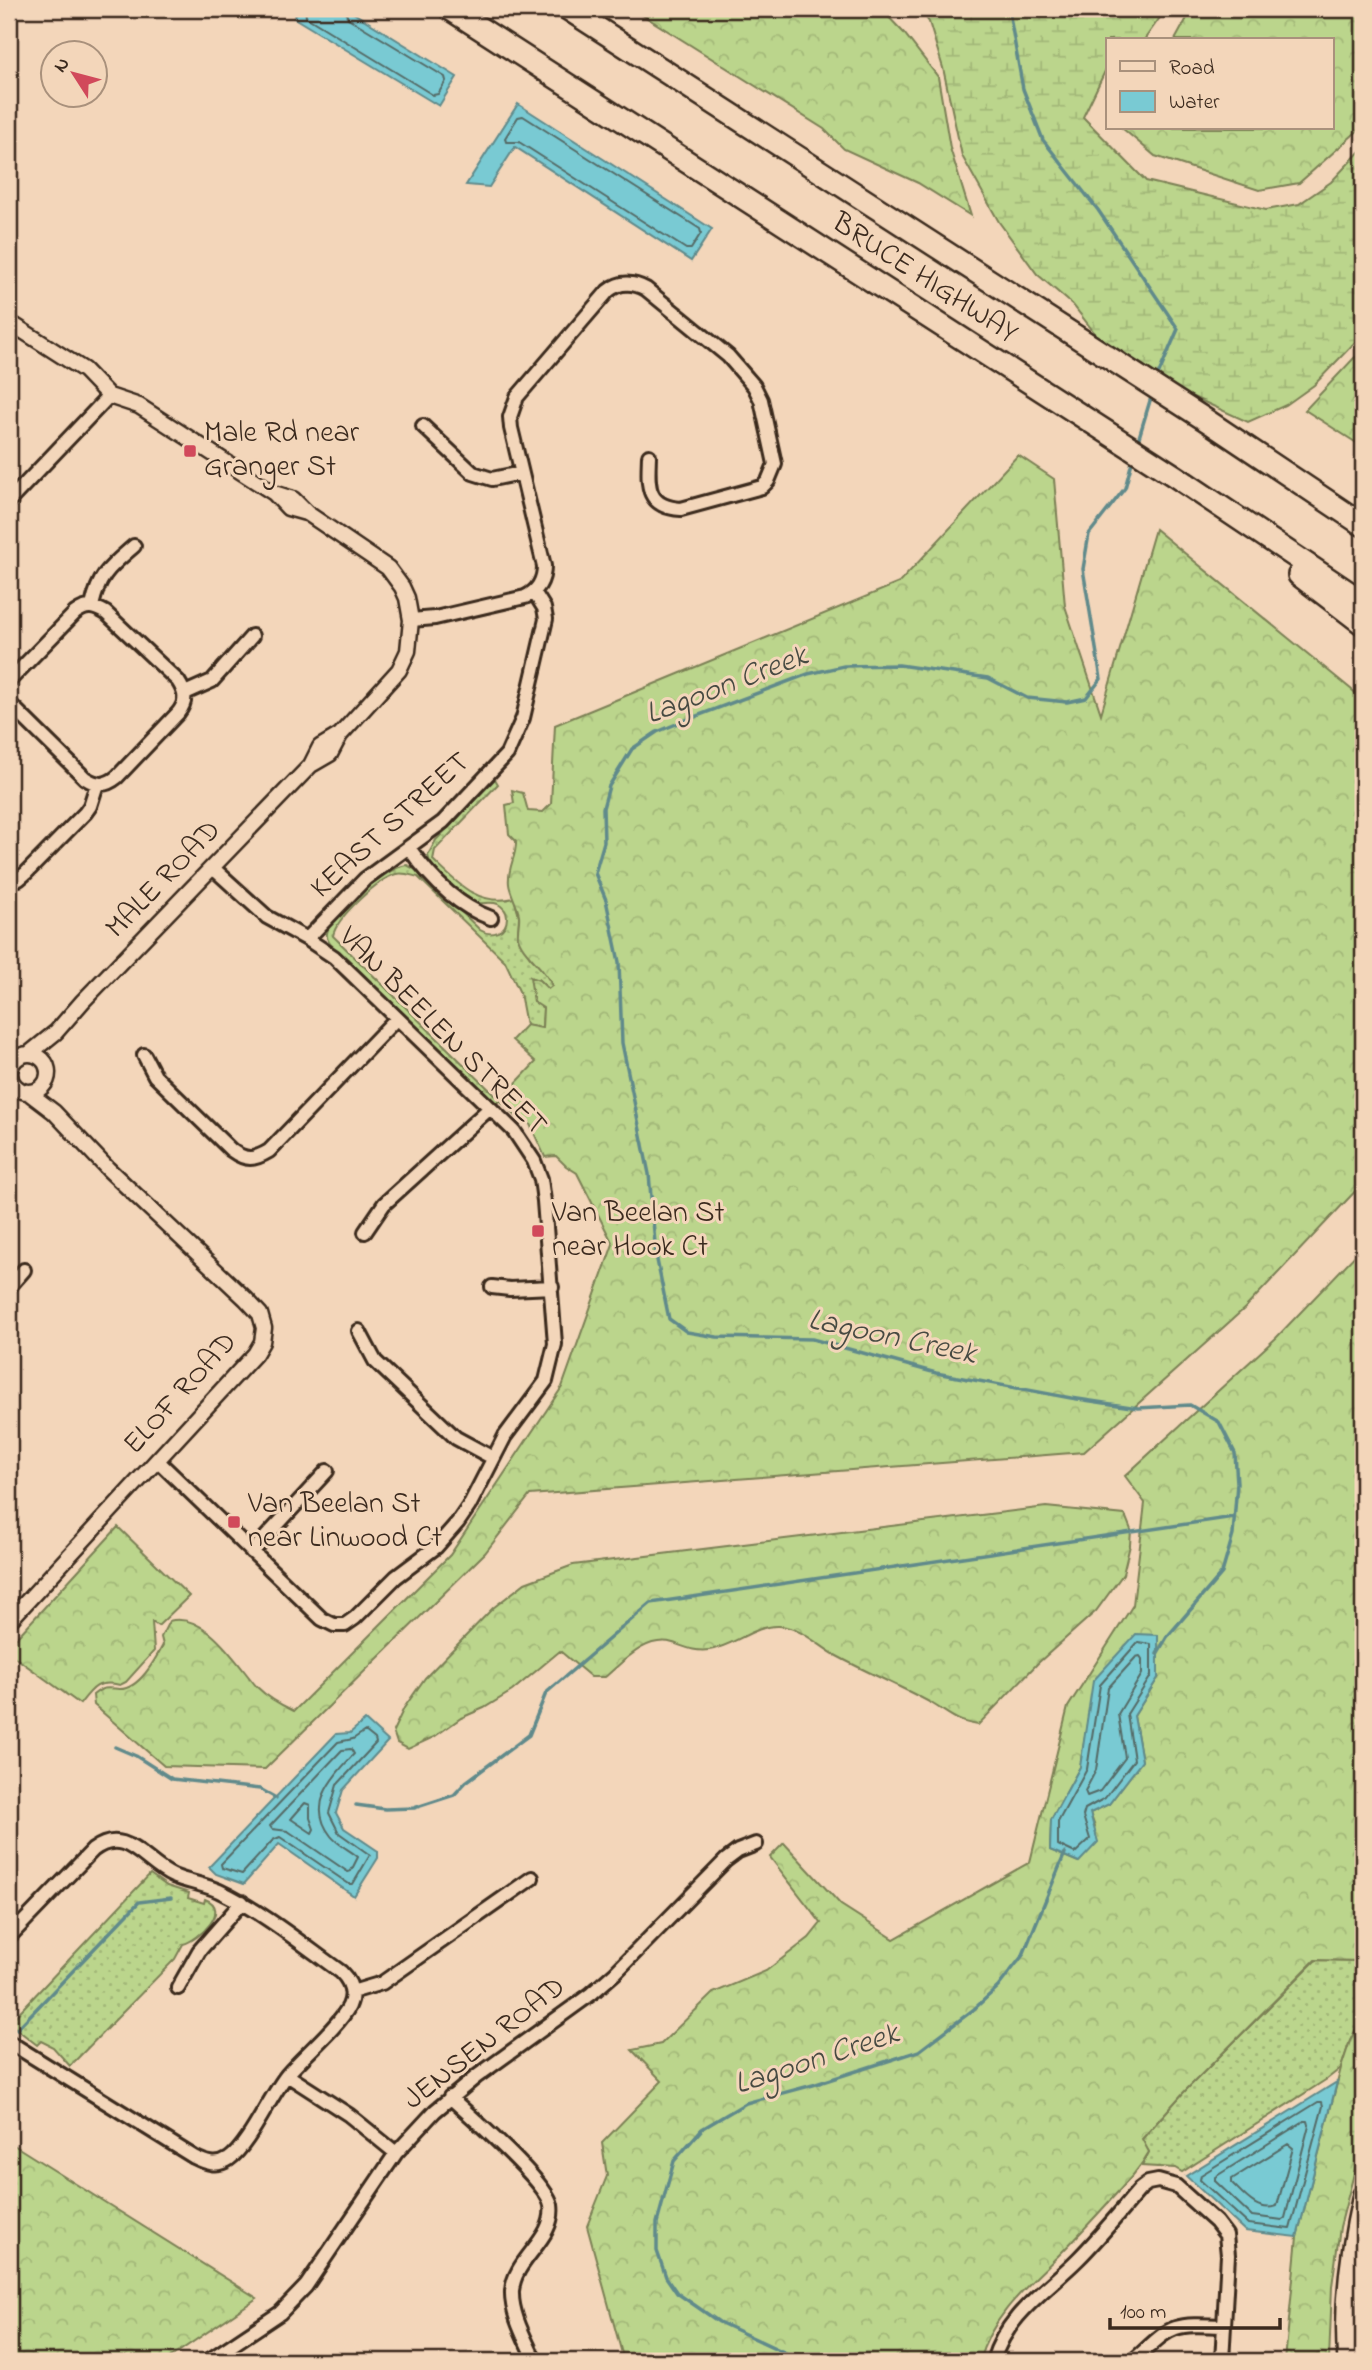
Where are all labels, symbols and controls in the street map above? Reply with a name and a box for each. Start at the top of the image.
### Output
north arrow [38,38,108,108]
legend [1106,38,1334,130]
text: N [48,52,77,79]
text: Road [1169,54,1215,84]
text: Water [1169,88,1220,118]
street label: BRUCE HIGHWAY [821,202,1026,356]
place label: Male Rd near Granger St [204,412,360,490]
marker: Male Rd near Granger St [182,443,198,459]
water label: Lagoon Creek [639,633,817,739]
street label: KEAST STREET [301,742,481,910]
street label: MALE ROAD [96,811,232,949]
street label: VAN BEELEN STREET [327,917,557,1147]
place label: Van Beelan St near Hook Ct [551,1192,725,1270]
marker: Van Beelan St near Hook Ct [530,1223,546,1239]
water label: Lagoon Creek [804,1297,982,1379]
street label: ELOF ROAD [114,1323,248,1465]
place label: Van Beelan St near Linwood Ct [247,1483,442,1561]
marker: Van Beelan St near Linwood Ct [226,1514,242,1530]
street label: JENSEN ROAD [394,1967,576,2121]
water label: Lagoon Creek [729,2011,907,2109]
scale bar [1110,2286,1279,2330]
text: 100 m [1120,2298,1166,2328]

